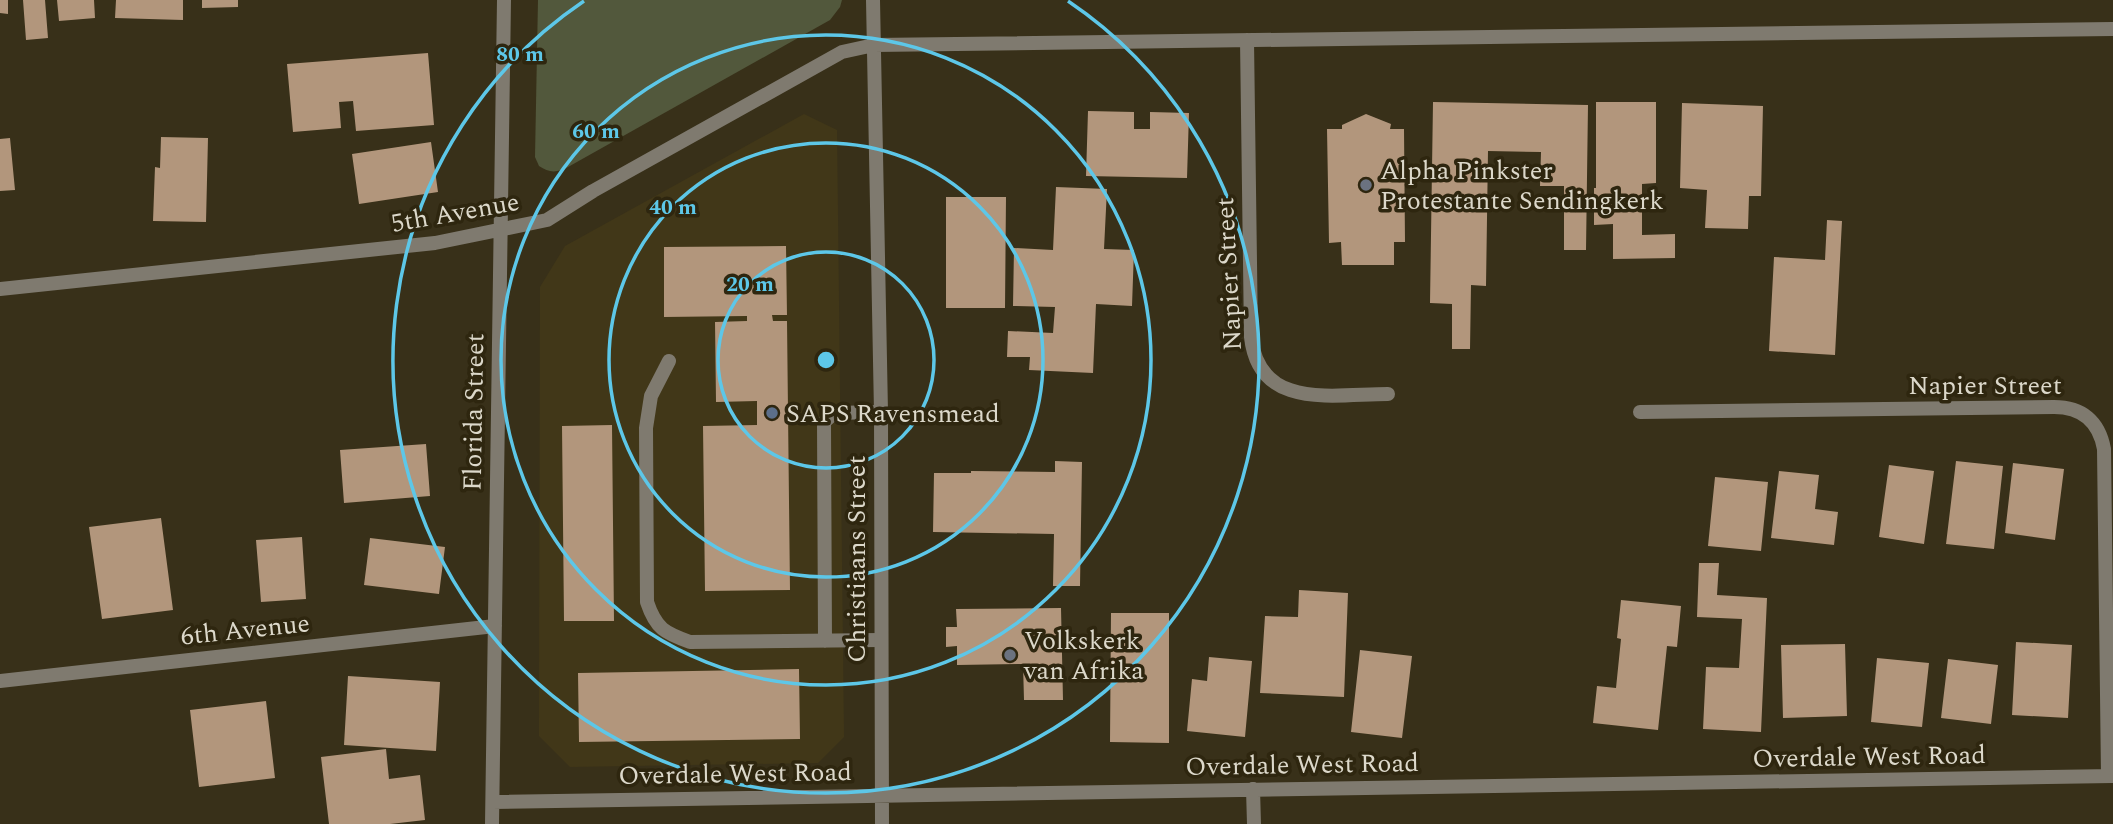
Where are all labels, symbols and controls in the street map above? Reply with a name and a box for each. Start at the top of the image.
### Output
text: 80 m [496,39,544,71]
text: 60 m [572,116,620,148]
place label: Alpha Pinkster Protestante Sendingkerk [1380,151,1664,221]
marker: Alpha Pinkster Protestante Sendingkerk [1358,177,1374,193]
street label: 5th Avenue [388,182,522,244]
text: 40 m [649,192,697,224]
street label: Napier Street [1205,196,1253,352]
text: 20 m [726,269,774,301]
street label: Florida Street [453,333,495,491]
centre of rings [814,348,838,372]
street label: Napier Street [1908,366,2062,406]
place label: SAPS Ravensmead [786,394,1000,434]
marker: SAPS Ravensmead [764,405,780,421]
street label: Christiaans Street [837,455,877,663]
street label: 6th Avenue [179,603,312,657]
place label: Volkskerk van Afrika [1023,621,1144,691]
marker: Volkskerk van Afrika [1002,647,1018,663]
street label: Overdale West Road [1752,735,1986,779]
street label: Overdale West Road [1185,743,1419,787]
street label: Overdale West Road [618,752,852,796]

